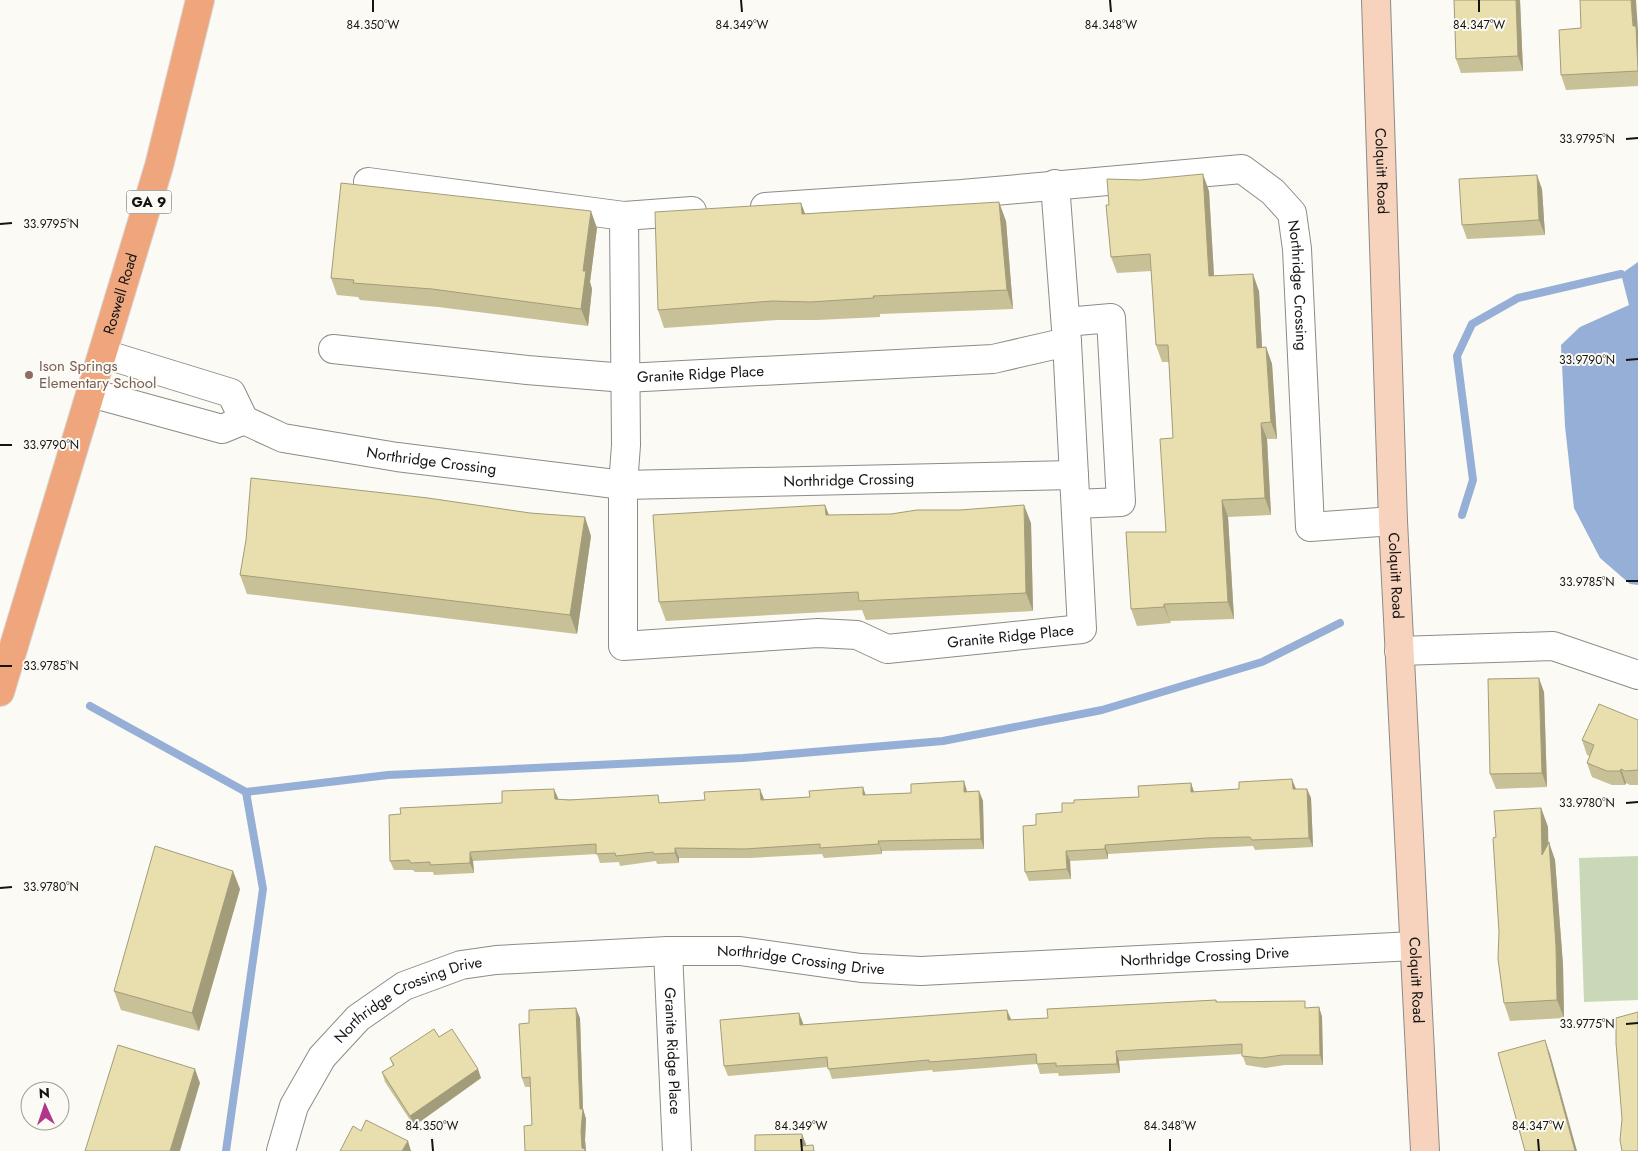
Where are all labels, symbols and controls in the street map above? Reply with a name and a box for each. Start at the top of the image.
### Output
text: 84.350°W [347,16,400,34]
text: 84.349°W [716,16,769,34]
text: 84.348°W [1085,16,1137,34]
text: 84.347°W [1453,16,1505,34]
street label: Colquitt Road [1369,127,1394,214]
text: 33.9795°N [1559,130,1615,148]
road number: GA 9 [126,190,172,213]
text: 33.9795°N [23,215,79,233]
street label: Northridge Crossing [1282,219,1313,351]
street label: Roswell Road [98,250,143,337]
text: 33.9790°N [1559,351,1615,369]
place label: Ison Springs Elementary School [39,355,156,394]
street label: Granite Ridge Place [636,360,765,388]
marker: Ison Springs Elementary School [23,369,35,381]
text: 33.9790°N [23,436,79,454]
street label: Northridge Crossing [365,441,498,480]
street label: Northridge Crossing [783,468,914,492]
street label: Colquitt Road [1383,532,1409,619]
text: 33.9785°N [1559,573,1615,591]
street label: Granite Ridge Place [946,619,1075,654]
text: 33.9785°N [23,657,79,675]
text: 33.9780°N [1559,794,1615,812]
text: 33.9780°N [23,878,79,896]
street label: Colquitt Road [1403,936,1429,1024]
street label: Northridge Crossing Drive [717,940,885,980]
street label: Northridge Crossing Drive [1120,941,1290,972]
street label: Northridge Crossing Drive [329,951,484,1048]
street label: Granite Ridge Place [659,987,686,1115]
text: 33.9775°N [1559,1015,1615,1033]
north arrow [20,1081,70,1131]
text: N [38,1083,50,1103]
text: 84.350°W [406,1117,459,1135]
text: 84.349°W [775,1117,828,1135]
text: 84.348°W [1144,1117,1196,1135]
text: 84.347°W [1512,1117,1564,1135]

